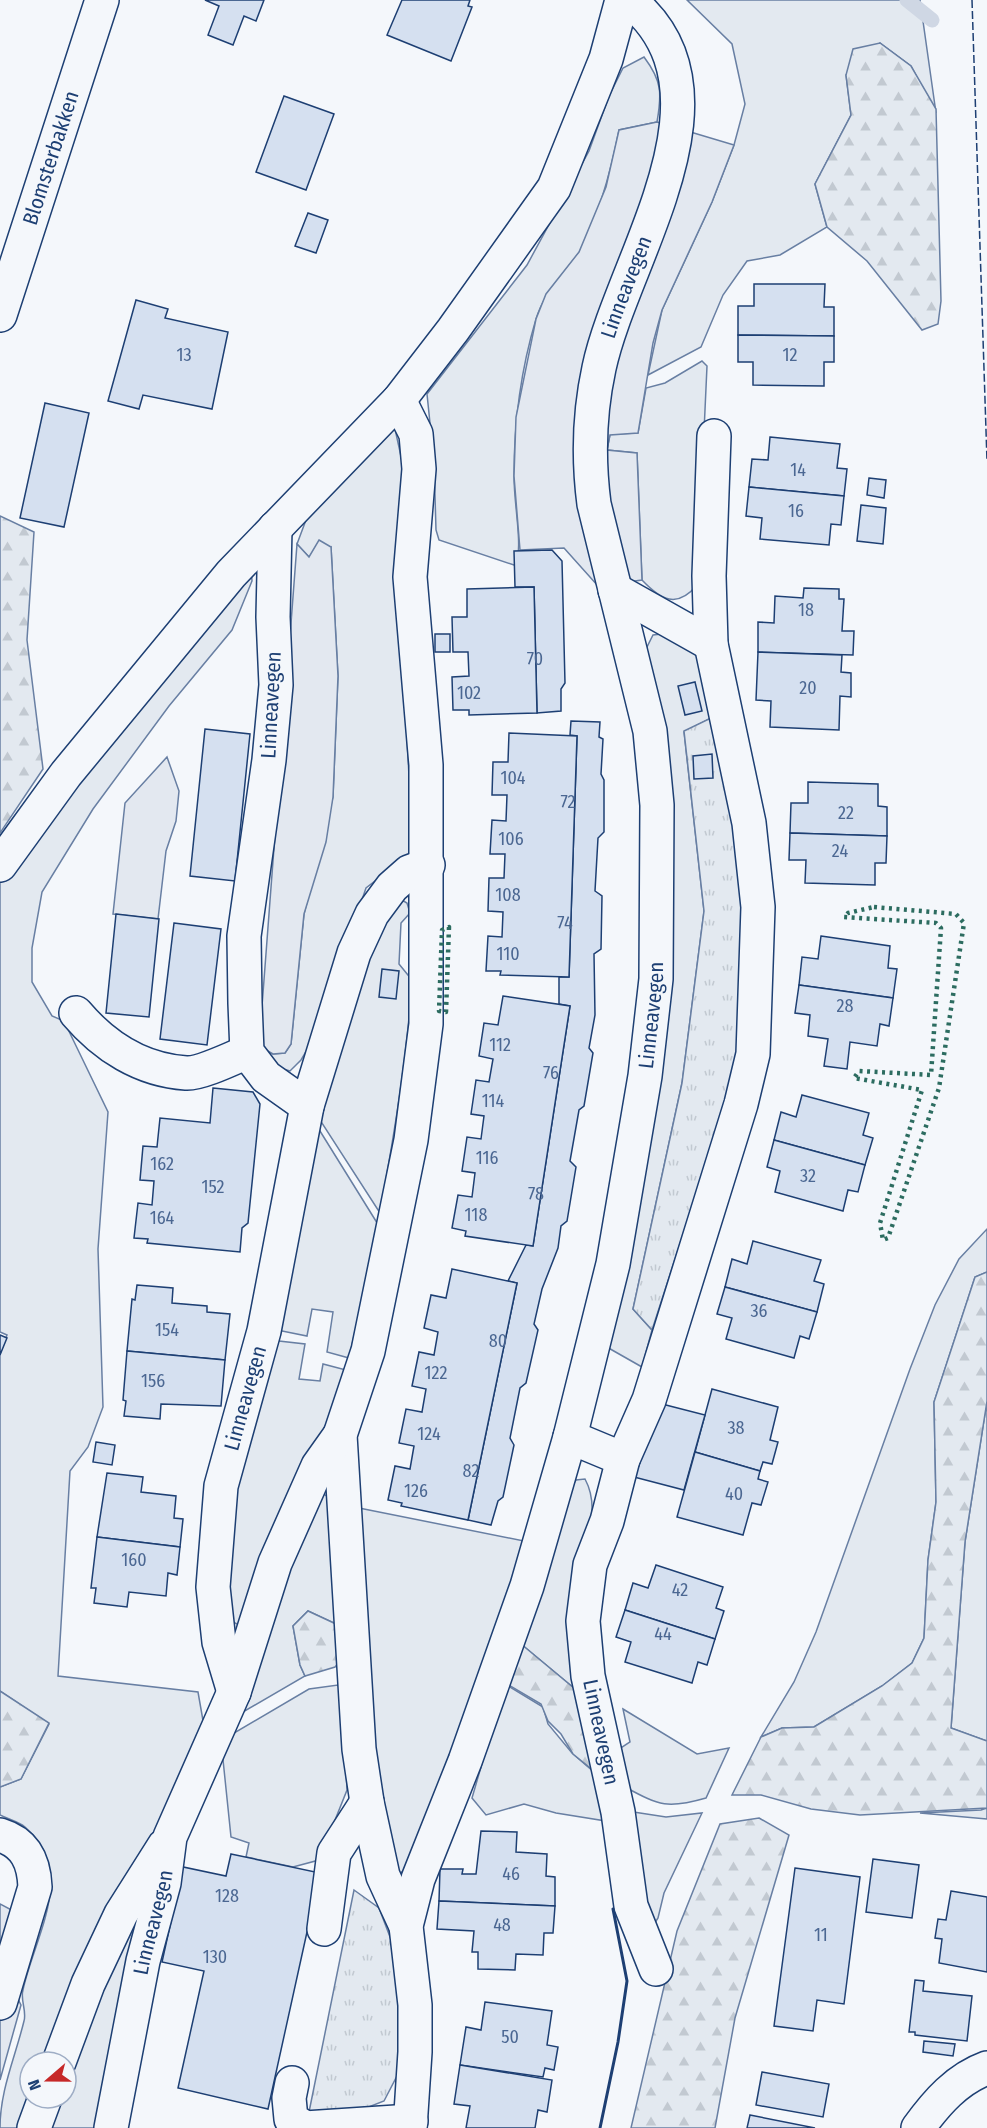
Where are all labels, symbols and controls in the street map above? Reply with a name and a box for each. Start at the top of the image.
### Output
street label: Blomsterbakken [17,88,85,228]
street label: Linneavegen [595,232,658,342]
house number: 13 [176,344,192,366]
house number: 12 [783,344,798,366]
house number: 14 [790,459,806,481]
house number: 16 [788,500,804,522]
house number: 18 [798,599,814,621]
house number: 70 [527,648,543,670]
street label: Linneavegen [255,651,287,759]
house number: 20 [799,677,817,699]
house number: 102 [457,682,481,704]
house number: 104 [500,767,526,789]
house number: 72 [560,791,576,813]
house number: 22 [838,802,854,824]
house number: 106 [498,828,524,850]
house number: 24 [832,840,848,862]
house number: 108 [495,884,521,906]
house number: 74 [557,912,573,934]
house number: 110 [496,943,520,965]
street label: Linneavegen [633,962,669,1070]
house number: 28 [837,995,853,1017]
house number: 112 [489,1034,511,1056]
house number: 76 [543,1062,559,1084]
house number: 114 [482,1090,505,1112]
house number: 116 [476,1147,498,1169]
house number: 162 [150,1153,174,1175]
house number: 32 [800,1165,816,1187]
house number: 152 [201,1176,225,1198]
house number: 78 [528,1183,544,1205]
house number: 118 [465,1204,487,1226]
house number: 164 [150,1207,175,1229]
house number: 36 [750,1300,768,1322]
house number: 154 [155,1319,179,1341]
house number: 80 [489,1330,507,1352]
street label: Linneavegen [218,1343,272,1453]
house number: 122 [425,1362,448,1384]
house number: 156 [141,1370,165,1392]
house number: 38 [727,1417,745,1439]
house number: 124 [417,1423,441,1445]
house number: 82 [463,1460,479,1482]
house number: 126 [404,1480,428,1502]
house number: 40 [725,1483,743,1505]
house number: 160 [121,1549,147,1571]
house number: 42 [672,1579,688,1601]
house number: 44 [654,1623,672,1645]
street label: Linneavegen [577,1677,625,1787]
house number: 46 [502,1863,520,1885]
street label: Linneavegen [128,1868,179,1977]
house number: 128 [215,1885,239,1907]
house number: 48 [493,1914,511,1936]
house number: 11 [814,1924,828,1946]
house number: 130 [203,1946,227,1968]
house number: 50 [501,2026,519,2048]
north arrow [18,2050,78,2110]
text: N [24,2077,45,2093]

